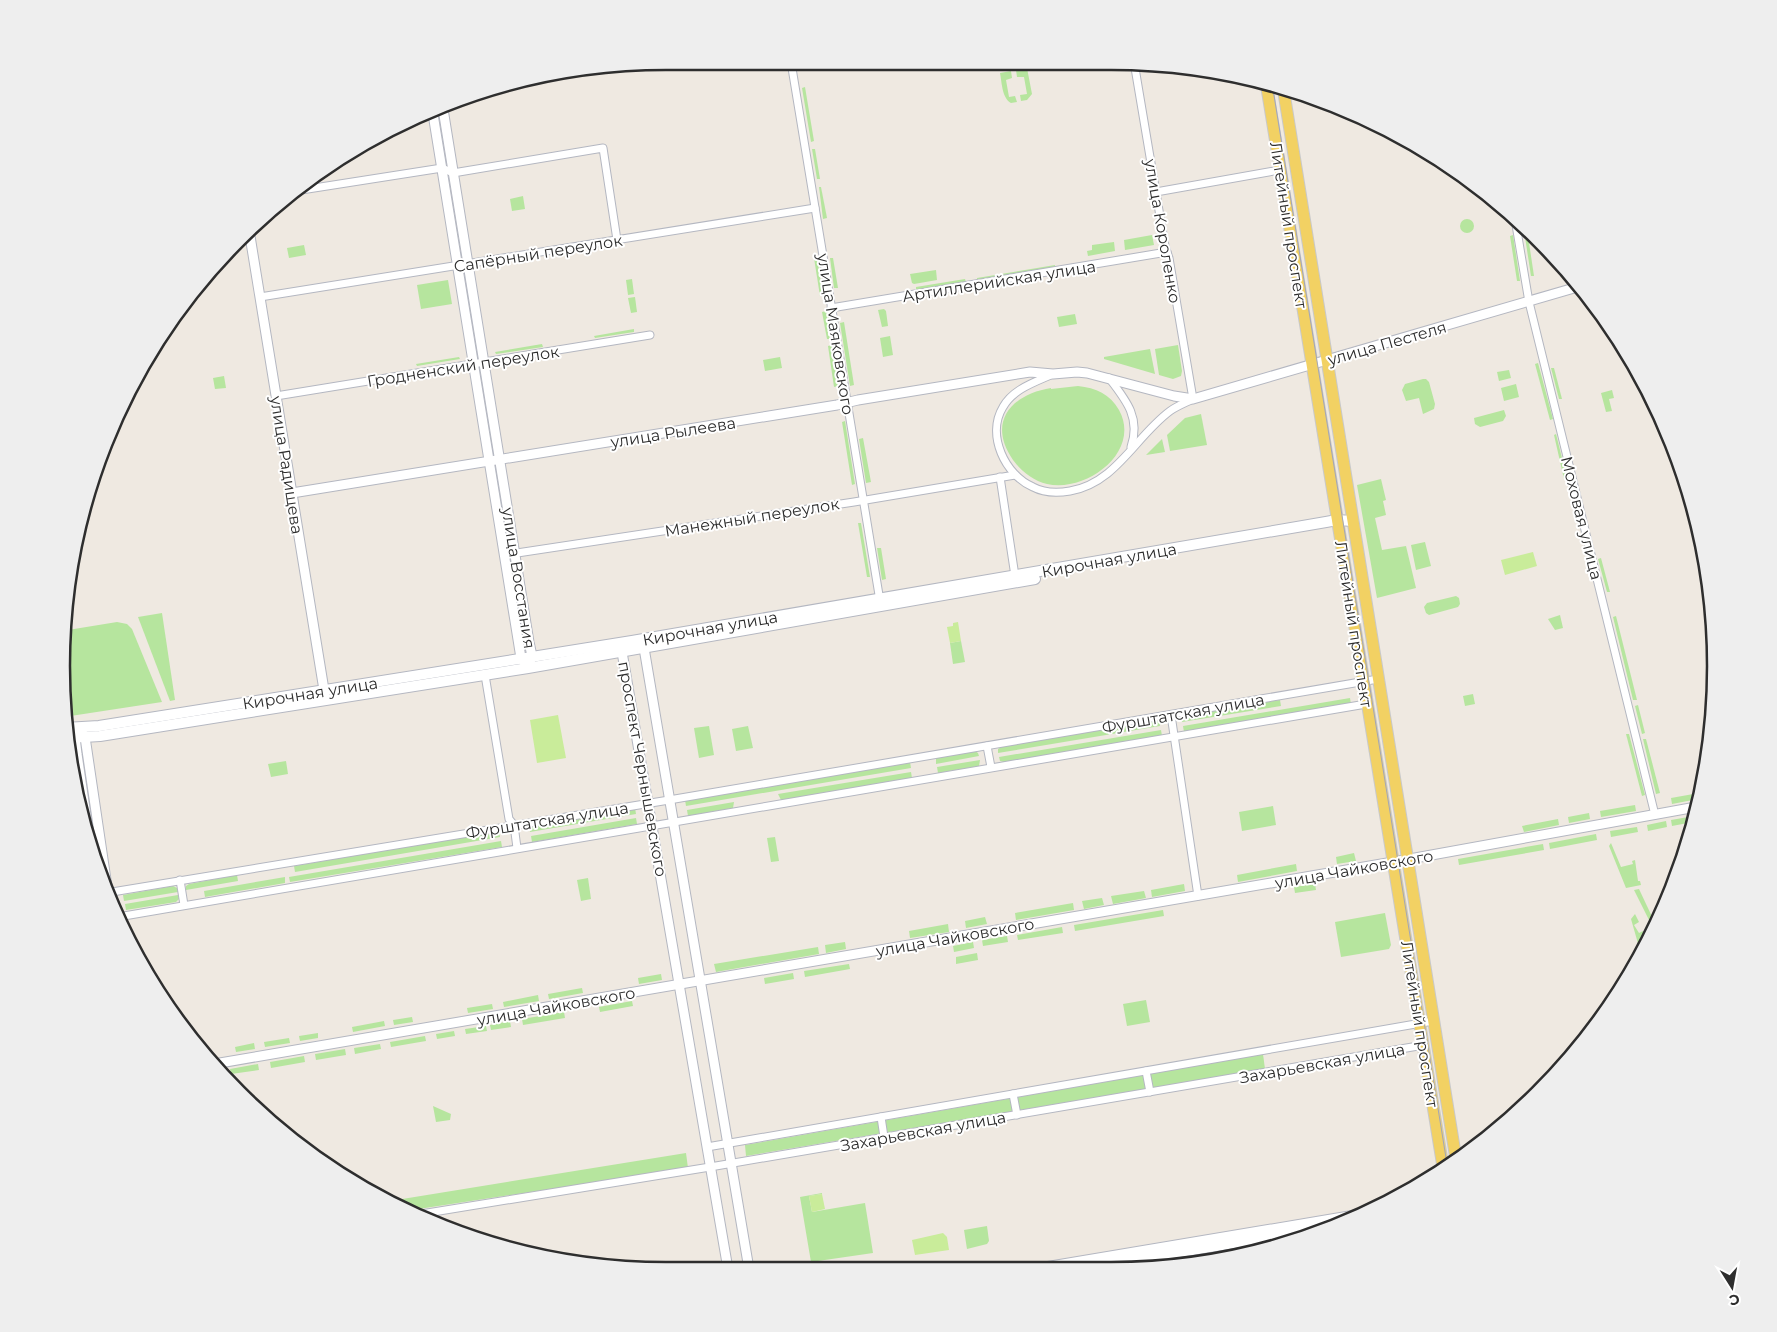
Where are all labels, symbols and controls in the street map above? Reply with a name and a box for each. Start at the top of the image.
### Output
street label: Литейный проспект [1266,140,1311,310]
street label: улица Короленко [1140,156,1185,305]
street label: Сапёрный переулок [452,231,624,276]
street label: улица Маяковского [813,251,858,416]
street label: Артиллерийская улица [901,257,1097,306]
street label: улица Пестеля [1325,317,1449,370]
street label: Гродненский переулок [366,342,561,391]
street label: улица Радищева [266,394,307,536]
street label: улица Рылеева [608,413,737,452]
street label: Моховая улица [1557,454,1606,582]
street label: Манежный переулок [663,494,841,541]
street label: улица Восстания [498,505,539,650]
street label: Кирочная улица [1040,539,1178,582]
street label: Литейный проспект [1331,539,1376,709]
street label: Кирочная улица [641,607,779,650]
street label: проспект Чернышевского [614,660,671,878]
street label: Кирочная улица [241,673,379,714]
street label: Фурштатская улица [1100,690,1266,737]
street label: Фурштатская улица [464,798,630,843]
street label: улица Чайковского [1272,846,1435,893]
street label: улица Чайковского [873,914,1036,961]
street label: Литейный проспект [1397,939,1442,1109]
street label: улица Чайковского [474,983,637,1030]
street label: Захарьевская улица [1238,1040,1406,1087]
street label: Захарьевская улица [839,1108,1007,1155]
north arrow [1707,1262,1757,1312]
text: С [1728,1290,1741,1310]

